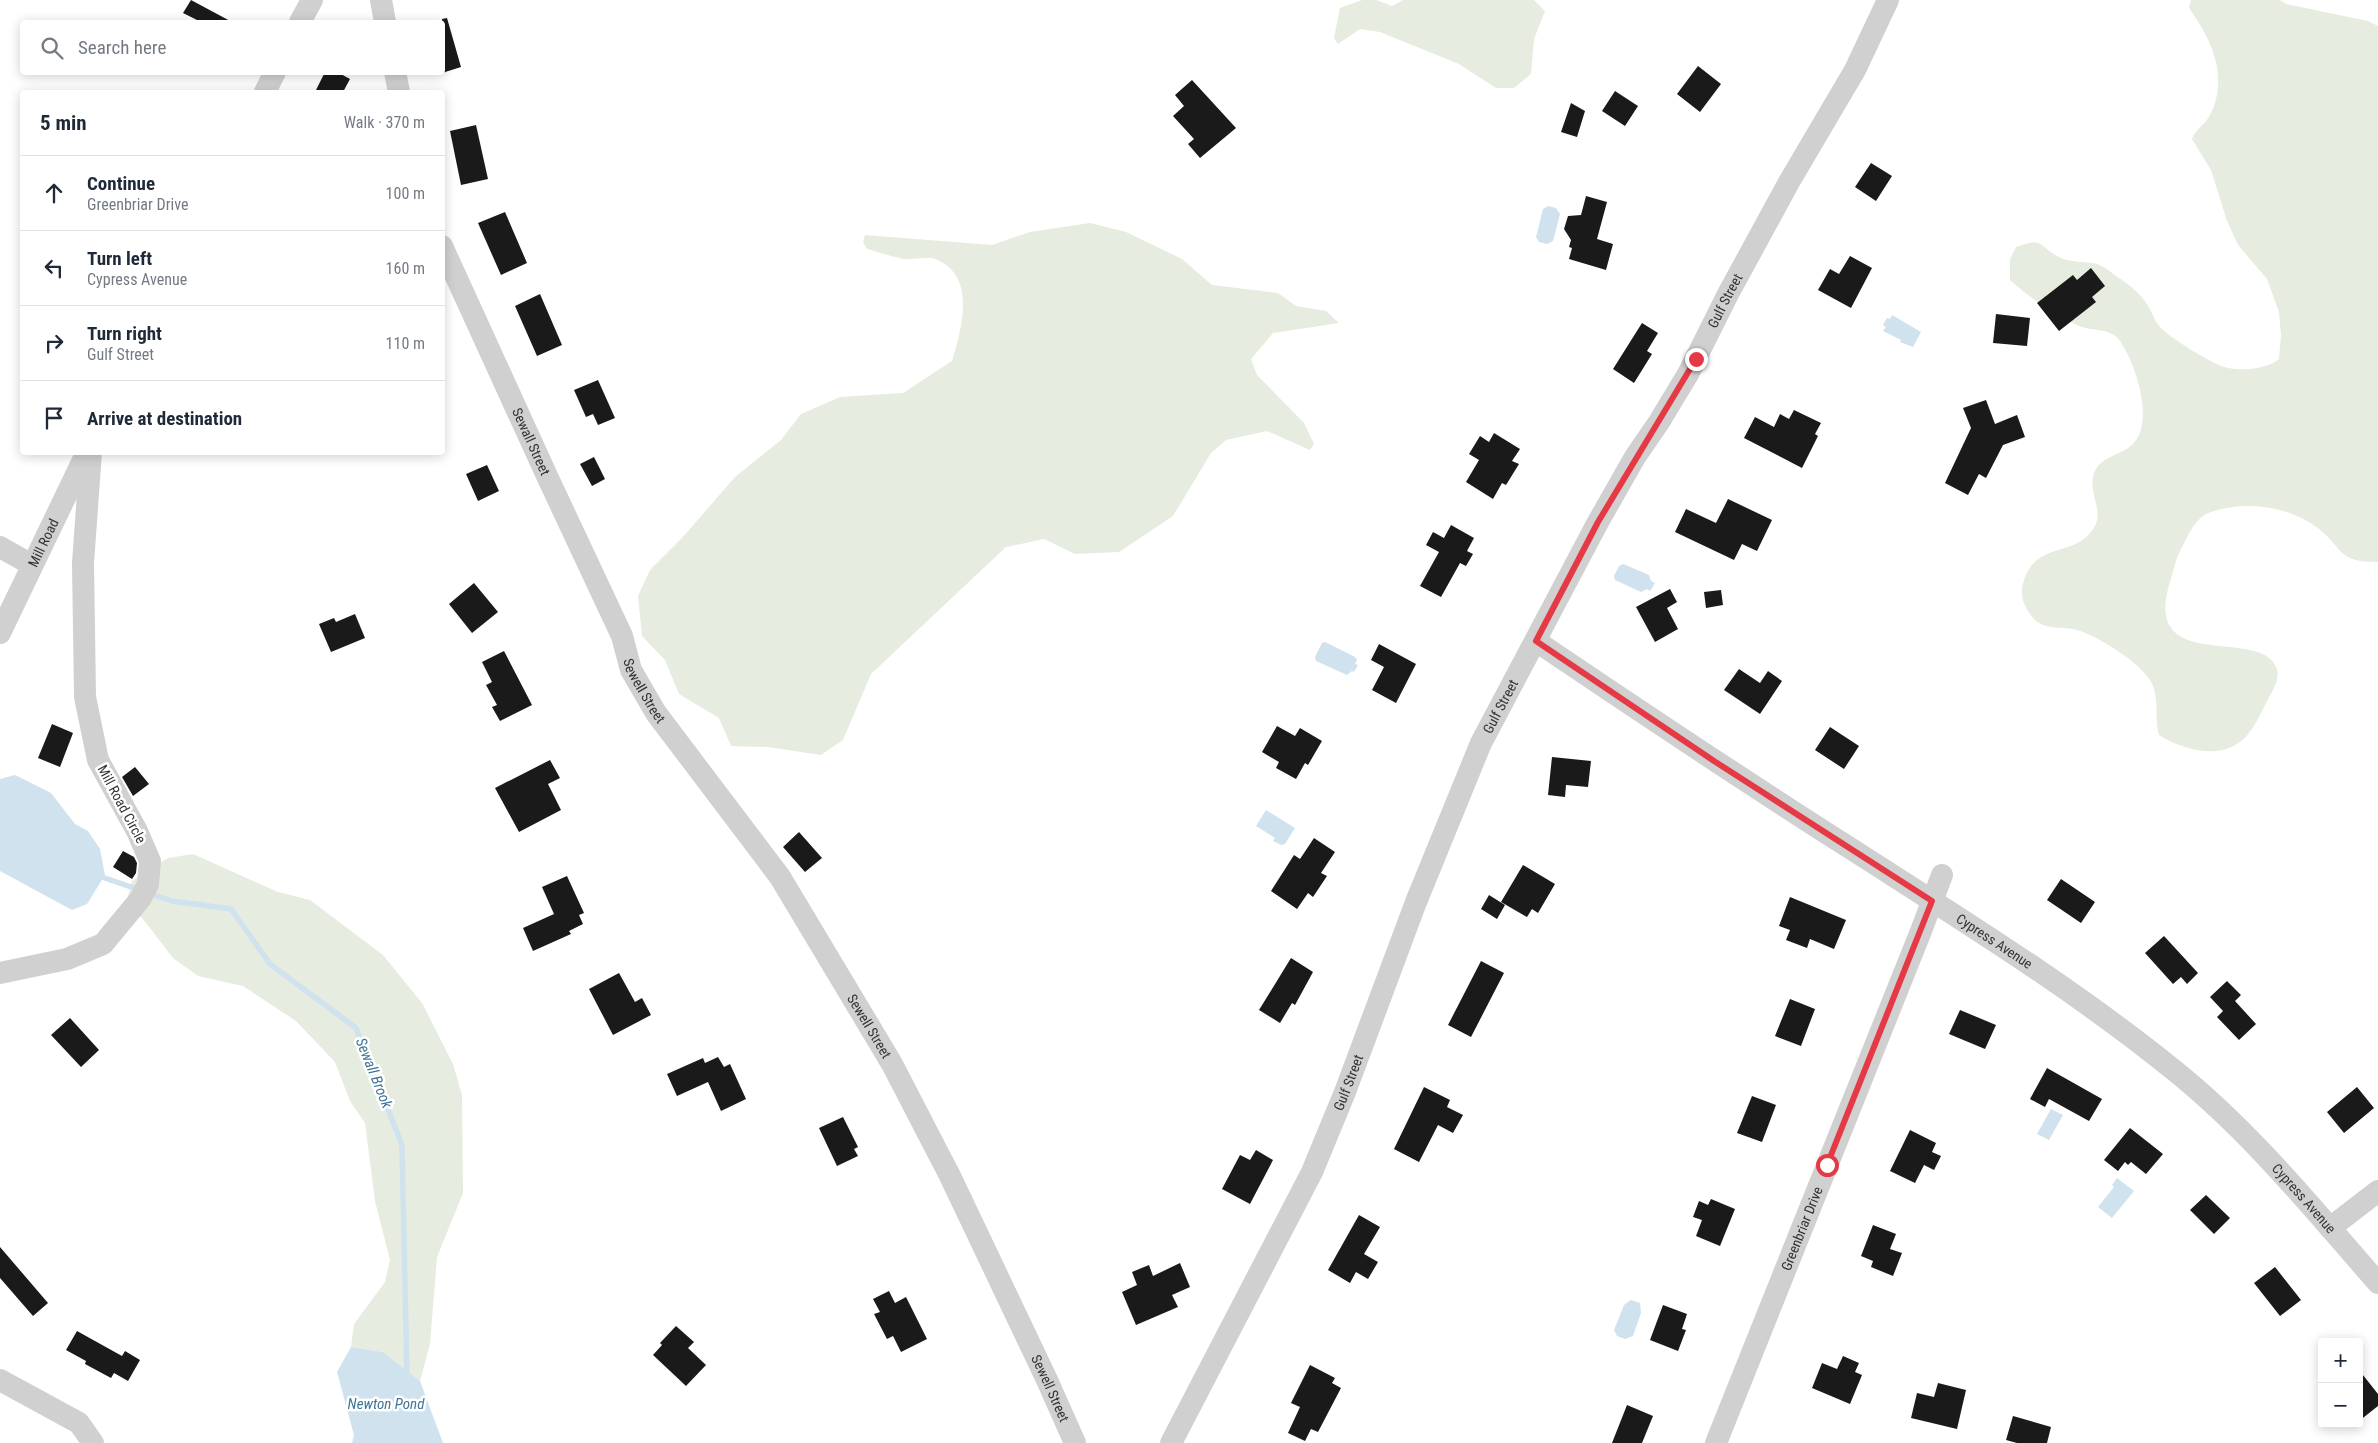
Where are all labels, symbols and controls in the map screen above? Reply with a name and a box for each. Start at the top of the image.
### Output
search box [20,20,445,75]
icon: search [38,34,66,62]
text: Search here [78,36,166,59]
text: 5 min [40,111,87,135]
text: Walk · 370 m [344,113,425,132]
text: Continue [87,172,155,195]
icon: ahead [40,179,68,207]
text: 100 m [386,184,425,203]
text: Greenbriar Drive [87,195,189,214]
text: Turn left [87,247,152,270]
icon: left [40,254,68,282]
text: 160 m [386,259,425,278]
text: Cypress Avenue [87,270,187,289]
street label: Gulf Street [1704,271,1746,331]
text: Turn right [87,322,162,345]
icon: right [40,329,68,357]
text: 110 m [386,334,425,353]
text: Gulf Street [87,345,154,364]
route end [1685,348,1708,371]
icon: arrive [40,404,68,432]
street label: Sewall Street [509,405,554,478]
text: Arrive at destination [87,407,242,430]
street label: Mill Road [25,516,62,570]
street label: Sewell Street [620,657,669,726]
street label: Gulf Street [1480,677,1521,736]
street label: Mill Road Circle [95,762,150,846]
street label: Cypress Avenue [1953,910,2036,972]
street label: Sewell Street [844,991,895,1061]
water label: Sewall Brook [352,1035,396,1111]
street label: Gulf Street [1330,1052,1366,1113]
route start [1816,1154,1839,1177]
street label: Cypress Avenue [2269,1160,2339,1237]
street label: Greenbriar Drive [1778,1184,1826,1273]
map controls [2318,1338,2363,1428]
button: + [2318,1338,2363,1383]
street label: Sewell Street [1028,1352,1073,1424]
button: − [2318,1383,2363,1428]
water label: Newton Pond [348,1395,425,1413]

